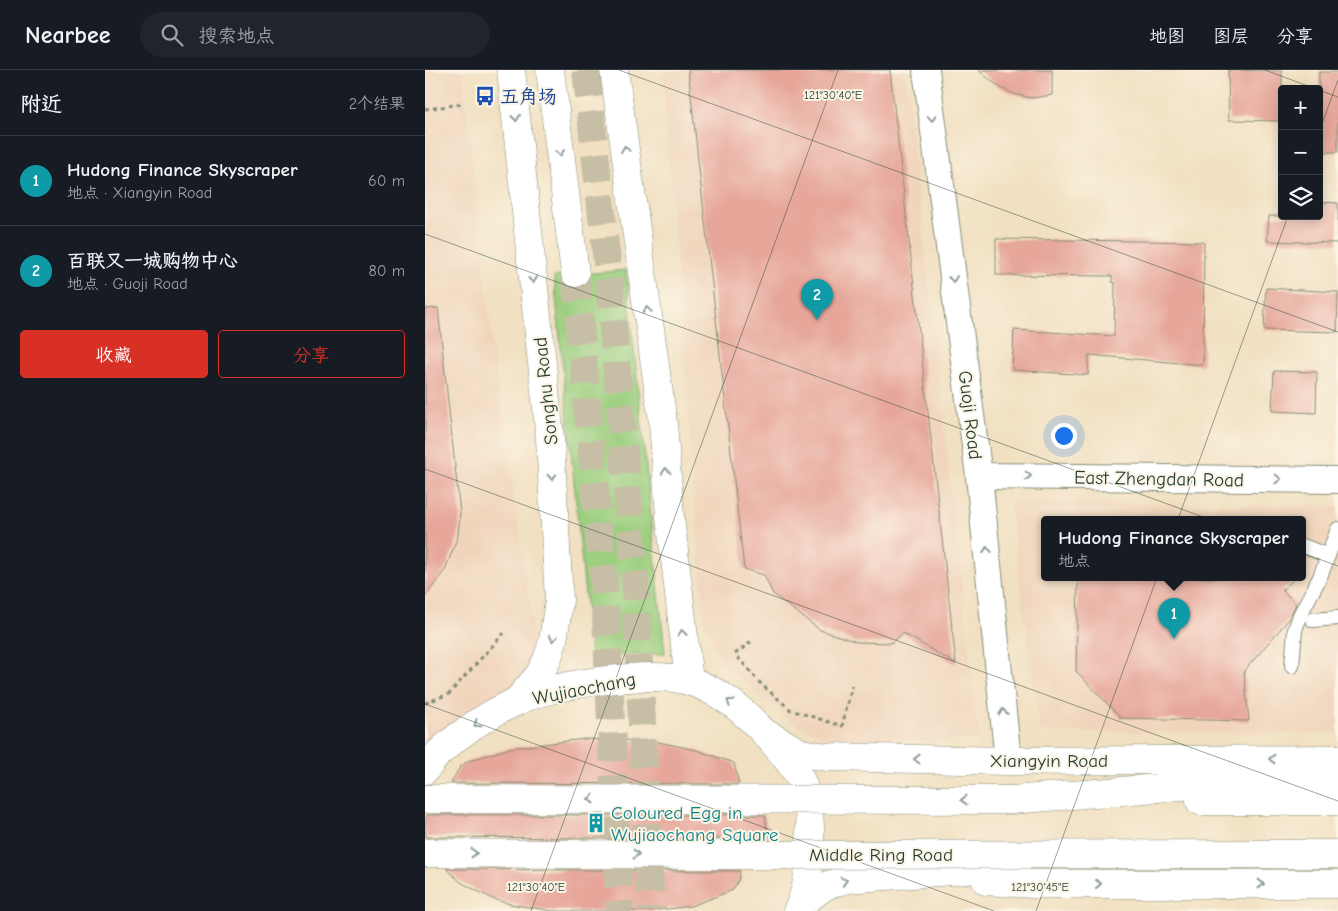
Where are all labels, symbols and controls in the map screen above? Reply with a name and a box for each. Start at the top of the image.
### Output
search box [140,12,490,57]
text: Nearbee [25,21,110,49]
icon: search [158,21,186,49]
text: 搜索地点 [198,25,274,47]
text: 地图 [1149,26,1185,47]
text: 图层 [1213,26,1249,47]
text: 分享 [1277,26,1313,47]
bus stop icon: 五角场 [474,85,496,107]
map controls [1278,85,1323,220]
button: + [1278,85,1323,130]
place label: 五角场 [500,86,557,108]
text: 121°30'40"E [804,88,862,102]
text: 附近 [20,92,62,116]
text: 2个结果 [349,95,405,113]
one-way arrow [510,115,521,123]
one-way arrow [926,115,937,123]
button: − [1278,130,1323,175]
one-way arrow [620,144,631,152]
one-way arrow [554,149,565,157]
text: Hudong Finance Skyscraper [67,159,298,181]
text: 1 [33,172,39,190]
text: 60 m [368,172,405,190]
button: layers [1278,175,1323,220]
text: 地点 · Xiangyin Road [67,184,212,202]
text: 百联又一城购物中心 [67,250,238,272]
text: 2 [32,262,40,280]
text: 80 m [368,262,405,280]
text: 地点 · Guoji Road [67,275,188,293]
one-way arrow [948,275,958,284]
one-way arrow [527,276,538,284]
pin: 2 [801,279,833,320]
one-way arrow [642,305,653,313]
button: 收藏 [20,330,208,378]
button: 分享 [218,330,405,378]
street label: Songhu Road [529,336,563,446]
street label: Guoji Road [954,369,986,461]
your location [1051,423,1077,449]
one-way arrow [661,467,672,475]
street label: East Zhengdan Road [1074,467,1244,491]
one-way arrow [1024,471,1032,481]
one-way arrow [547,473,558,481]
one-way arrow [1274,474,1282,484]
popup [1041,516,1306,581]
text: Hudong Finance Skyscraper [1058,527,1289,549]
one-way arrow [982,546,993,554]
text: 地点 [1058,552,1090,570]
pin: 1 [1158,598,1190,639]
one-way arrow [677,628,688,636]
one-way arrow [548,634,559,643]
street label: Wujiaochang [531,668,638,710]
one-way arrow [727,699,736,708]
one-way arrow [998,708,1009,716]
one-way arrow [473,718,483,727]
street label: Xiangyin Road [990,750,1108,772]
one-way arrow [913,754,920,764]
one-way arrow [1268,754,1276,764]
one-way arrow [587,794,594,804]
one-way arrow [959,795,967,805]
place label: Coloured Egg in Wujiaochang Square [611,802,778,846]
building icon: Coloured Egg in Wujiaochang Square [585,812,607,834]
street label: Middle Ring Road [809,844,953,866]
one-way arrow [470,848,478,858]
one-way arrow [632,849,640,859]
one-way arrow [840,876,848,886]
one-way arrow [1094,879,1102,889]
one-way arrow [1257,879,1265,889]
text: 121°30'40"E [507,880,565,894]
text: 121°30'45"E [1011,880,1069,894]

